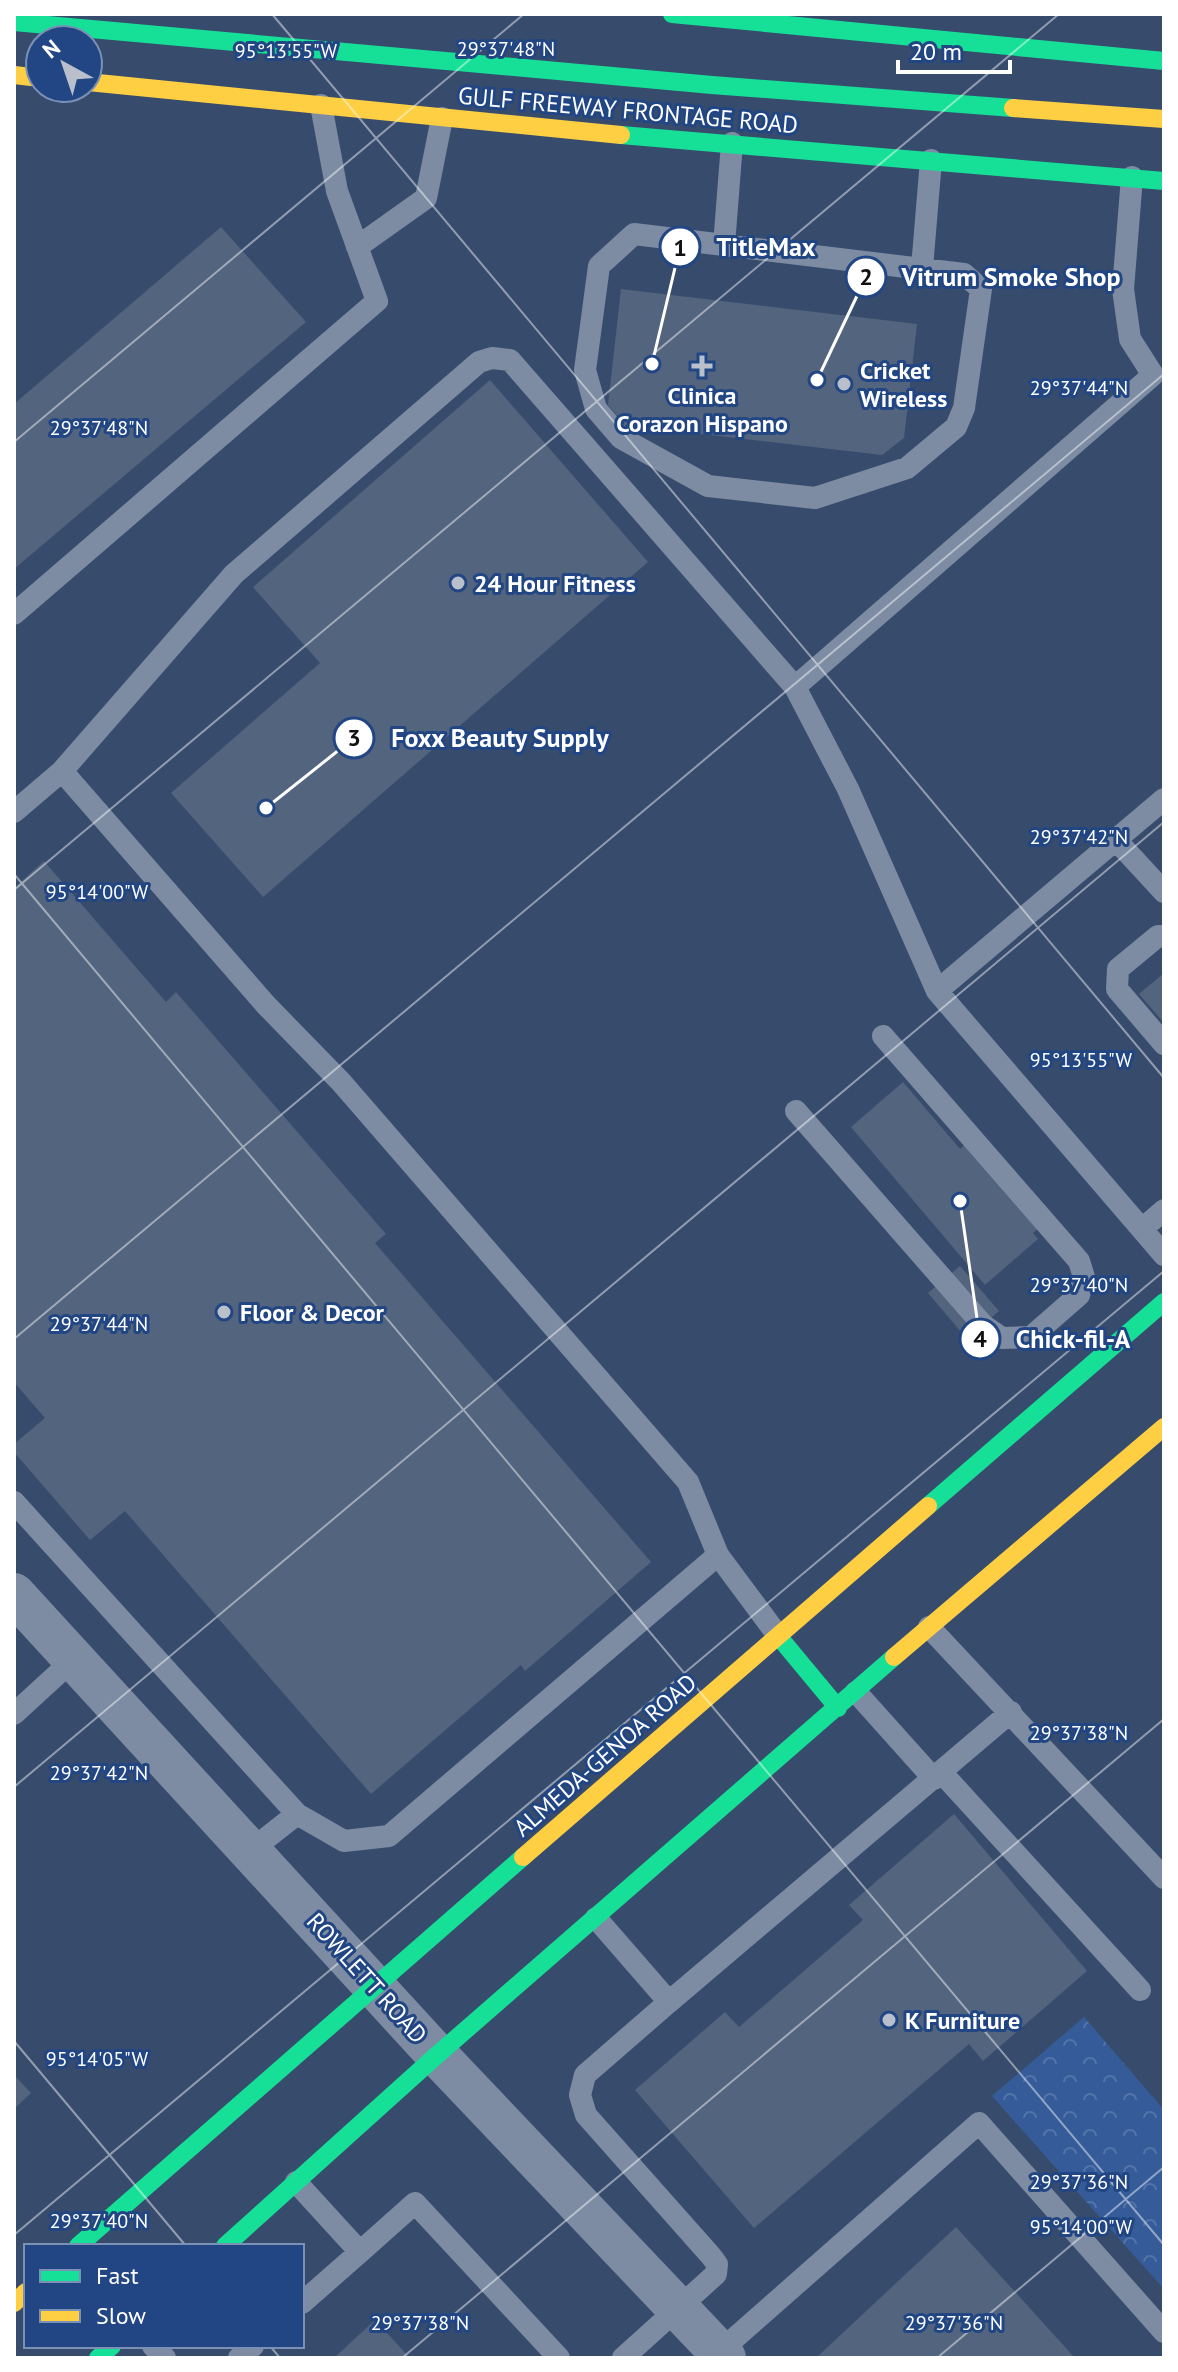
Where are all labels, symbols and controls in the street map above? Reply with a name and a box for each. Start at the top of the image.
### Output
north arrow [24,24,104,104]
scale bar [898,24,1010,74]
text: N [37,33,66,64]
text: 29°37'48"N [457,36,555,62]
text: 20 m [910,36,962,67]
text: 95°13'55"W [235,38,338,64]
street label: GULF FREEWAY FRONTAGE ROAD [457,80,799,140]
callout: TitleMax [660,222,831,272]
text: TitleMax [716,230,816,263]
text: 1 [673,232,687,263]
callout: Vitrum Smoke Shop [846,252,1137,302]
text: Vitrum Smoke Shop [900,260,1121,293]
text: 2 [859,261,873,292]
marker: Clinica Corazon Hispano [691,355,713,377]
place label: Cricket Wireless [860,355,947,414]
marker: Cricket Wireless [835,375,853,393]
text: 29°37'44"N [1030,375,1128,401]
place label: Clinica Corazon Hispano [616,380,788,439]
text: 29°37'48"N [50,415,148,441]
place label: 24 Hour Fitness [474,568,636,599]
marker: 24 Hour Fitness [449,574,467,592]
callout: Foxx Beauty Supply [334,713,626,763]
text: Foxx Beauty Supply [391,721,609,754]
text: 3 [347,722,361,753]
text: 29°37'42"N [1030,824,1128,850]
text: 95°14'00"W [46,879,149,905]
text: 95°13'55"W [1030,1047,1133,1073]
text: 29°37'40"N [1030,1272,1128,1298]
place label: Floor & Decor [240,1297,385,1328]
marker: Floor & Decor [215,1303,233,1321]
text: 29°37'44"N [50,1311,148,1337]
callout: Chick-fil-A [960,1314,1147,1364]
text: Chick-fil-A [1016,1322,1131,1355]
text: 4 [973,1323,987,1354]
street label: ALMEDA-GENOA ROAD [507,1667,703,1843]
text: 29°37'38"N [1030,1720,1128,1746]
text: 29°37'42"N [50,1760,148,1786]
street label: ROWLETT ROAD [300,1906,434,2050]
place label: K Furniture [905,2005,1020,2036]
marker: K Furniture [880,2011,898,2029]
text: 95°14'05"W [46,2046,149,2072]
text: 29°37'36"N [1030,2169,1128,2195]
text: 29°37'40"N [50,2208,148,2234]
text: 95°14'00"W [1030,2214,1133,2240]
legend [24,2244,304,2348]
text: Fast [96,2260,139,2291]
text: Slow [96,2300,146,2331]
text: 29°37'38"N [371,2310,469,2336]
text: 29°37'36"N [905,2310,1003,2336]

